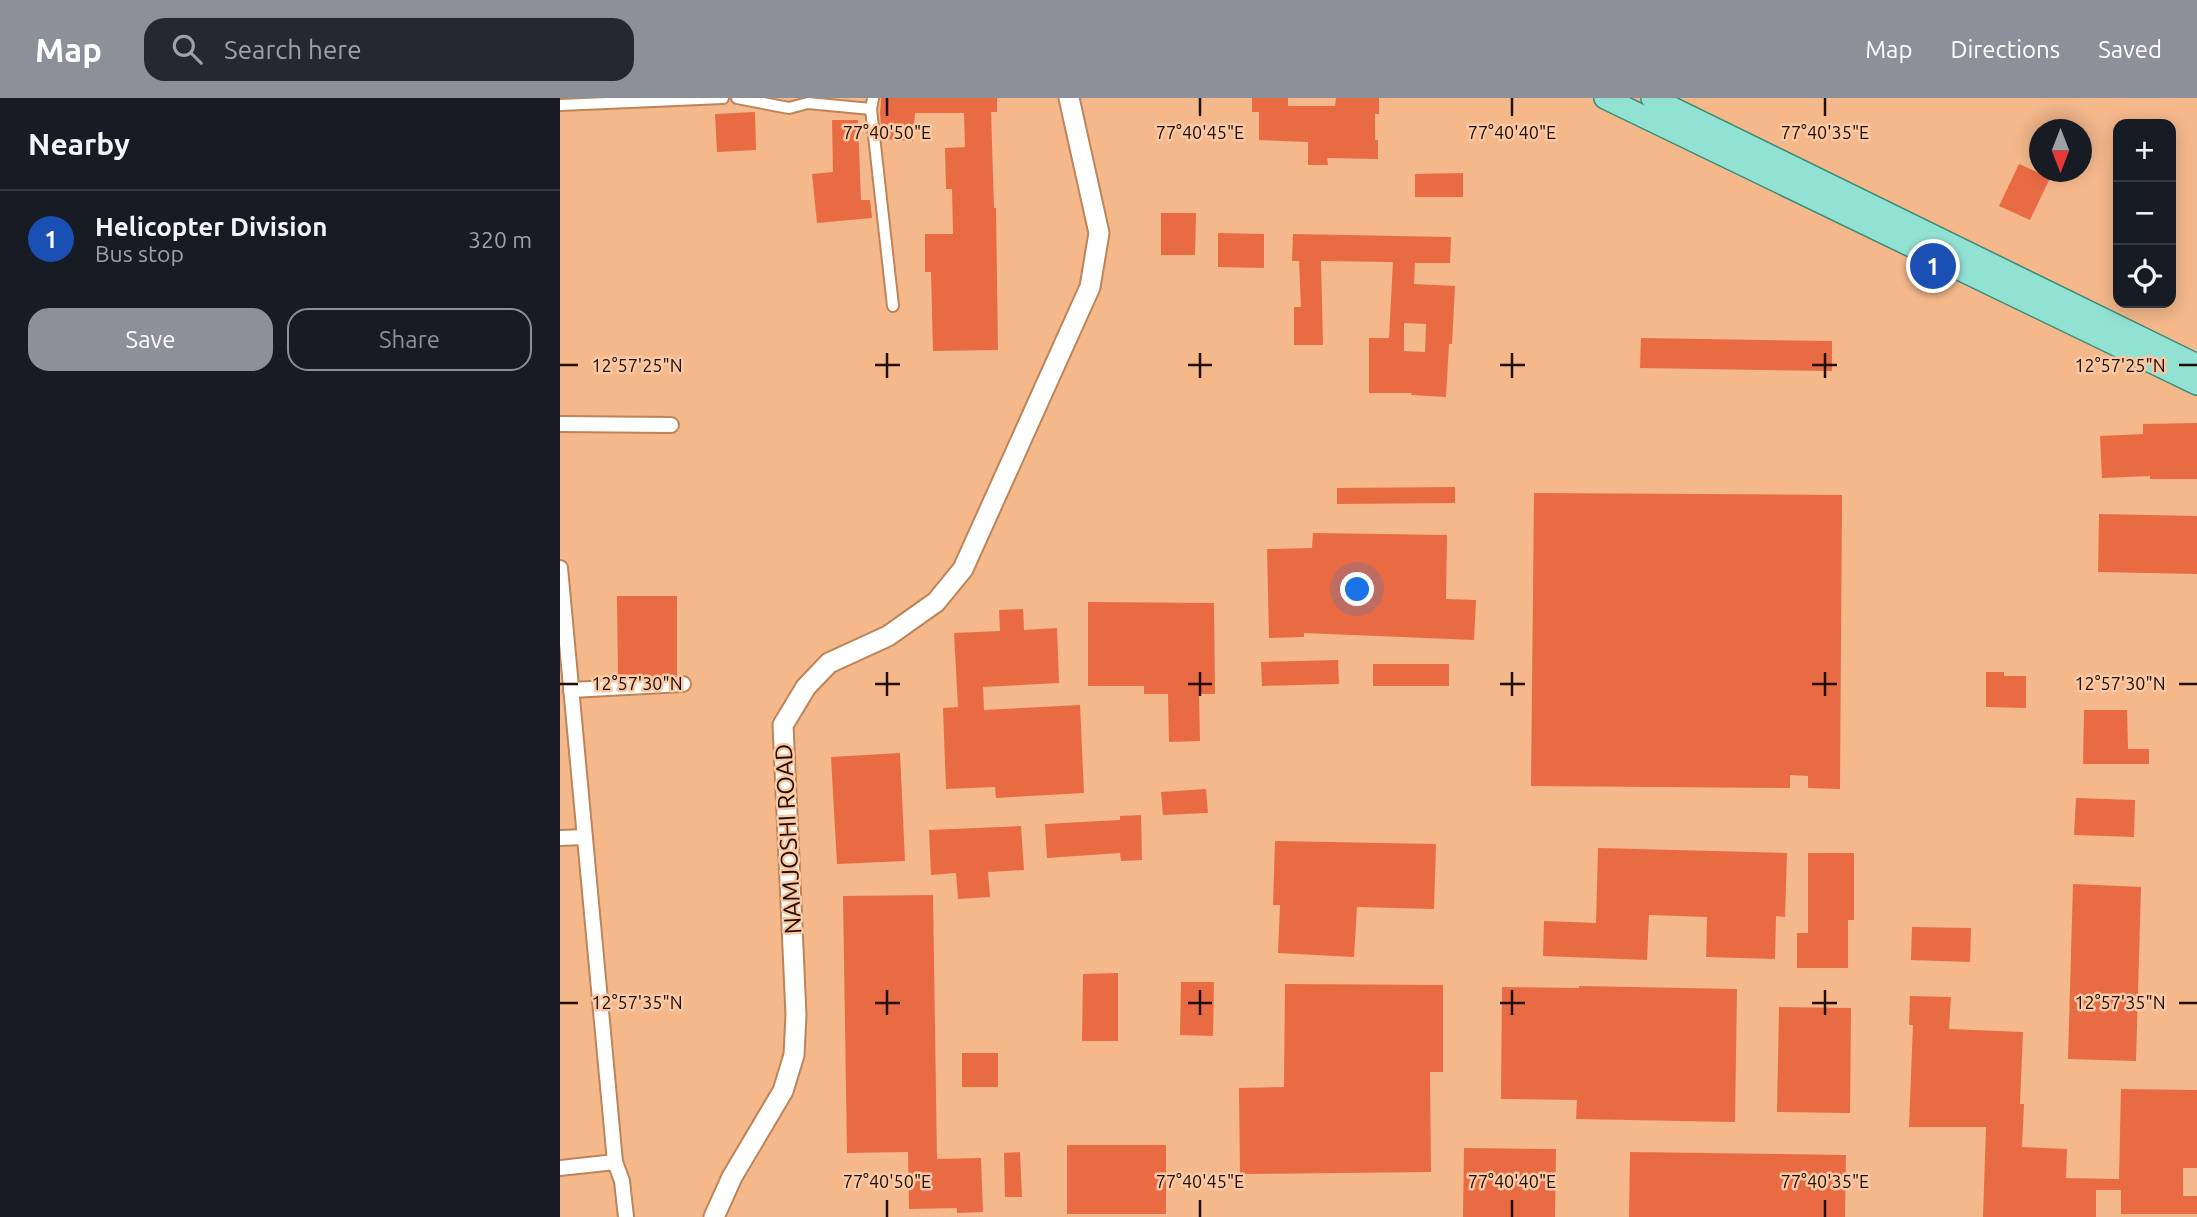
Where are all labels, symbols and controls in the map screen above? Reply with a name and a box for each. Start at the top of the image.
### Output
search box [144,18,634,81]
icon: search [168,30,206,68]
text: Map [35,31,102,68]
text: Search here [224,35,362,64]
text: Map [1865,36,1912,63]
text: Directions [1950,36,2060,63]
text: Saved [2098,36,2162,63]
north arrow [2029,119,2092,182]
map controls [2113,119,2176,308]
button: + [2113,119,2176,182]
text: 77°40'50"E [843,122,931,142]
text: 77°40'45"E [1156,122,1244,142]
text: 77°40'40"E [1468,122,1556,142]
text: 77°40'35"E [1781,122,1869,142]
text: Nearby [28,127,130,161]
button: − [2113,182,2176,245]
text: Helicopter Division [95,212,327,241]
text: 1 [45,227,57,252]
text: 320 m [468,227,532,252]
pin: 1 [1910,240,1956,292]
text: Bus stop [95,241,184,266]
button: locate [2113,245,2176,308]
button: Save [28,308,273,371]
button: Share [287,308,532,371]
text: 12°57'25"N [591,355,683,375]
text: 12°57'25"N [2074,355,2166,375]
your location [1340,572,1374,606]
text: 12°57'30"N [591,673,683,693]
text: 12°57'30"N [2074,673,2166,693]
street label: NAMJOSHI ROAD [770,743,806,935]
text: 12°57'35"N [591,992,683,1012]
text: 12°57'35"N [2074,992,2166,1012]
text: 77°40'50"E [843,1171,931,1191]
text: 77°40'45"E [1156,1171,1244,1191]
text: 77°40'40"E [1468,1171,1556,1191]
text: 77°40'35"E [1781,1171,1869,1191]

